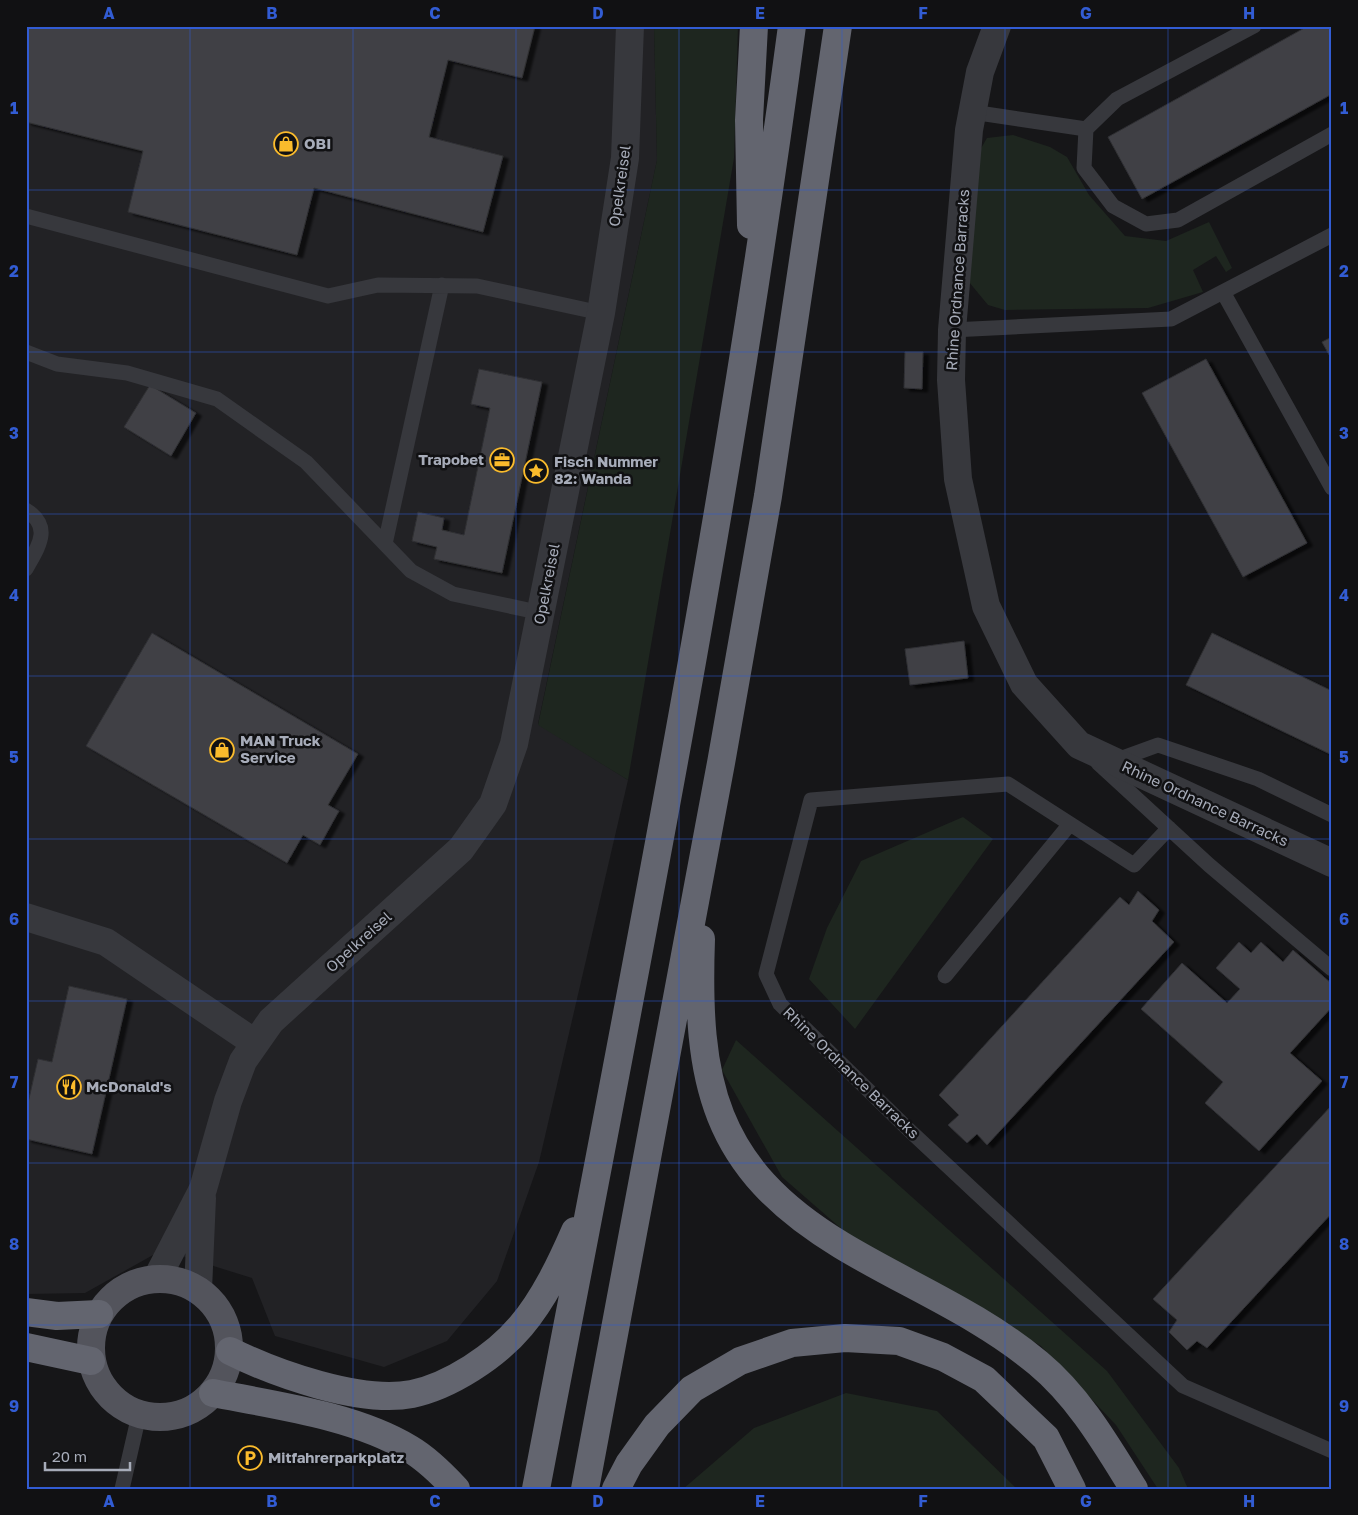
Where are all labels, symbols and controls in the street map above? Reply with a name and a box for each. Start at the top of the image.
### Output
text: A [103,3,115,23]
text: B [266,3,278,23]
text: C [429,3,441,23]
text: D [592,3,604,23]
text: E [755,3,765,23]
text: F [918,3,928,23]
text: G [1080,3,1092,23]
text: H [1243,3,1255,23]
text: 1 [10,98,18,118]
text: 1 [1340,98,1348,118]
shop icon: OBI [273,131,299,157]
place label: OBI [304,134,331,152]
street label: Opelkreisel [604,144,634,228]
street label: Rhine Ordnance Barracks [942,189,972,371]
text: 2 [9,261,19,281]
text: 2 [1339,261,1349,281]
text: 3 [9,423,19,443]
text: 3 [1339,423,1349,443]
office icon: Trapobet [489,447,515,473]
place label: Trapobet [418,450,484,468]
place label: Fisch Nummer 82: Wanda [554,452,658,487]
place icon: Fisch Nummer 82: Wanda [523,458,549,484]
street label: Opelkreisel [529,542,563,626]
text: 4 [9,585,19,605]
text: 4 [1339,585,1349,605]
place label: MAN Truck Service [240,731,321,766]
shop icon: MAN Truck Service [209,737,235,763]
text: 5 [9,747,19,767]
text: 5 [1339,747,1349,767]
street label: Rhine Ordnance Barracks [1119,757,1292,850]
street label: Opelkreisel [322,907,395,975]
text: 6 [9,909,19,929]
text: 6 [1339,909,1349,929]
street label: Rhine Ordnance Barracks [780,1003,923,1142]
text: 7 [10,1072,19,1092]
text: 7 [1340,1072,1349,1092]
restaurant icon: McDonald's [56,1074,82,1100]
place label: McDonald's [86,1077,172,1095]
text: 8 [9,1234,19,1254]
text: 8 [1339,1234,1349,1254]
text: 9 [9,1396,19,1416]
text: 9 [1339,1396,1349,1416]
scale bar [45,1440,130,1472]
parking icon: Mitfahrerparkplatz [237,1445,263,1471]
text: 20 m [52,1447,87,1465]
place label: Mitfahrerparkplatz [268,1448,404,1466]
text: A [103,1491,115,1511]
text: B [266,1491,278,1511]
text: C [429,1491,441,1511]
text: D [592,1491,604,1511]
text: E [755,1491,765,1511]
text: F [918,1491,928,1511]
text: G [1080,1491,1092,1511]
text: H [1243,1491,1255,1511]

